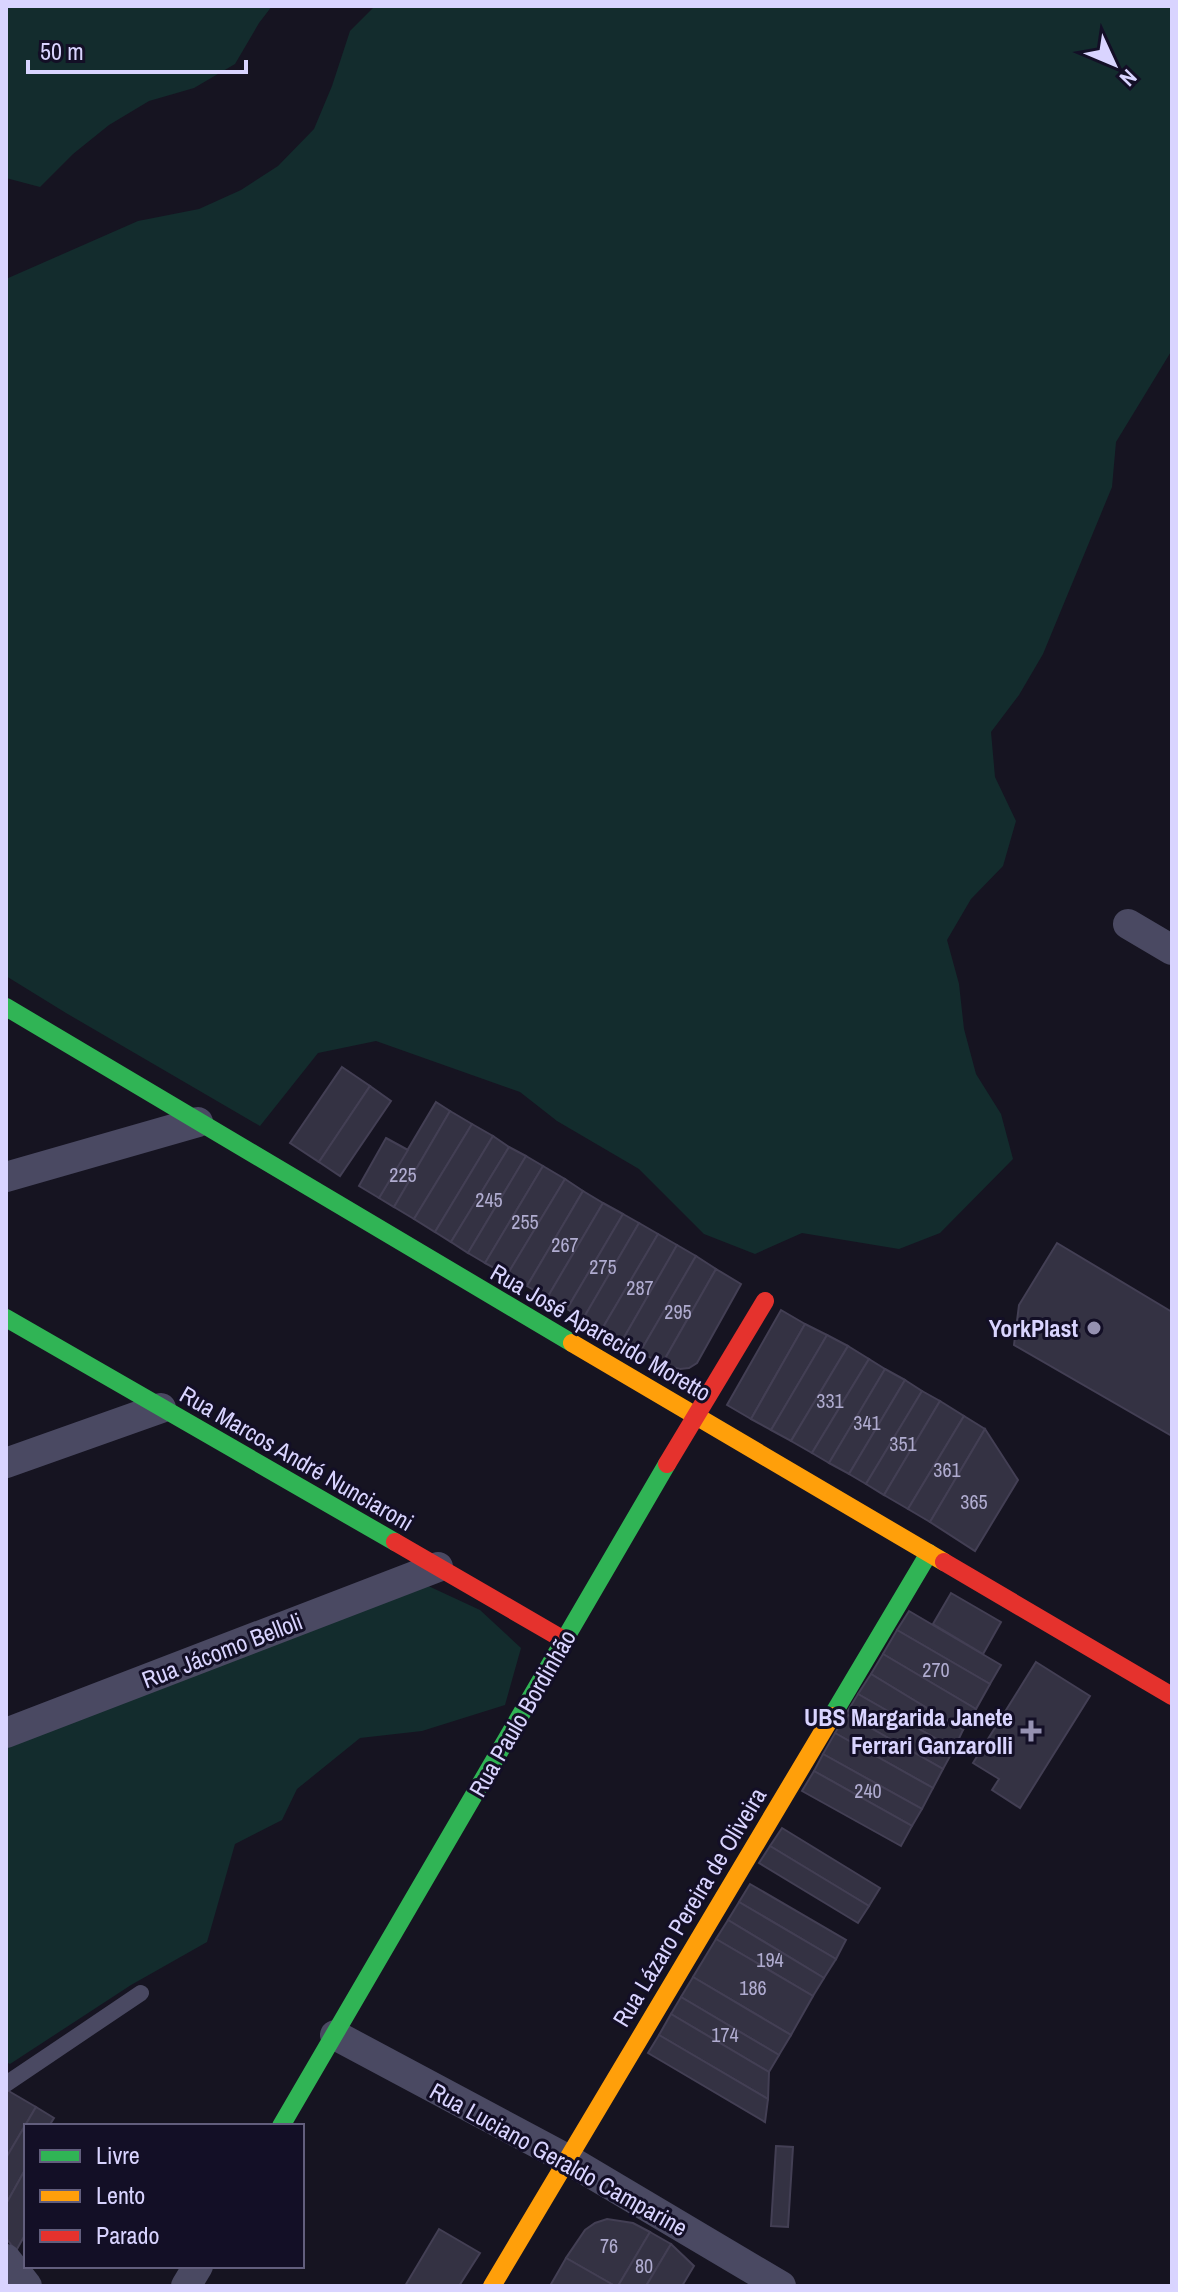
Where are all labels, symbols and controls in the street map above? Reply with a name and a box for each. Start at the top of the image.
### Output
scale bar [28,24,246,74]
north arrow [1074,24,1154,104]
text: 50 m [40,35,84,67]
text: N [1113,63,1144,93]
house number: 225 [389,1161,417,1188]
house number: 245 [475,1186,503,1213]
house number: 255 [511,1208,539,1235]
house number: 267 [551,1231,579,1258]
house number: 275 [589,1253,617,1280]
street label: Rua José Aparecido Moretto [485,1256,717,1408]
house number: 287 [626,1274,654,1301]
house number: 295 [664,1298,692,1325]
place label: YorkPlast [989,1312,1078,1344]
marker: YorkPlast [1085,1319,1103,1337]
street label: Rua Marcos André Nunciaroni [174,1378,420,1538]
house number: 331 [816,1387,844,1414]
house number: 341 [853,1409,881,1436]
house number: 351 [889,1430,917,1457]
house number: 361 [933,1456,961,1483]
house number: 365 [960,1488,988,1515]
street label: Rua Jácomo Belloli [137,1605,307,1695]
street label: Rua Paulo Bordinhão [461,1624,583,1802]
house number: 270 [922,1656,950,1683]
place label: UBS Margarida Janete Ferrari Ganzarolli [804,1701,1013,1761]
marker: UBS Margarida Janete Ferrari Ganzarolli [1020,1720,1042,1742]
house number: 240 [854,1777,882,1804]
street label: Rua Lázaro Pereira de Oliveira [605,1782,773,2032]
house number: 194 [756,1946,784,1973]
house number: 186 [739,1974,767,2001]
house number: 174 [711,2021,739,2048]
street label: Rua Luciano Geraldo Camparine [424,2075,694,2243]
legend [24,2124,304,2268]
text: Livre [96,2139,140,2171]
text: Lento [96,2179,145,2211]
text: Parado [96,2219,159,2251]
house number: 76 [600,2232,618,2259]
house number: 80 [635,2252,653,2279]

